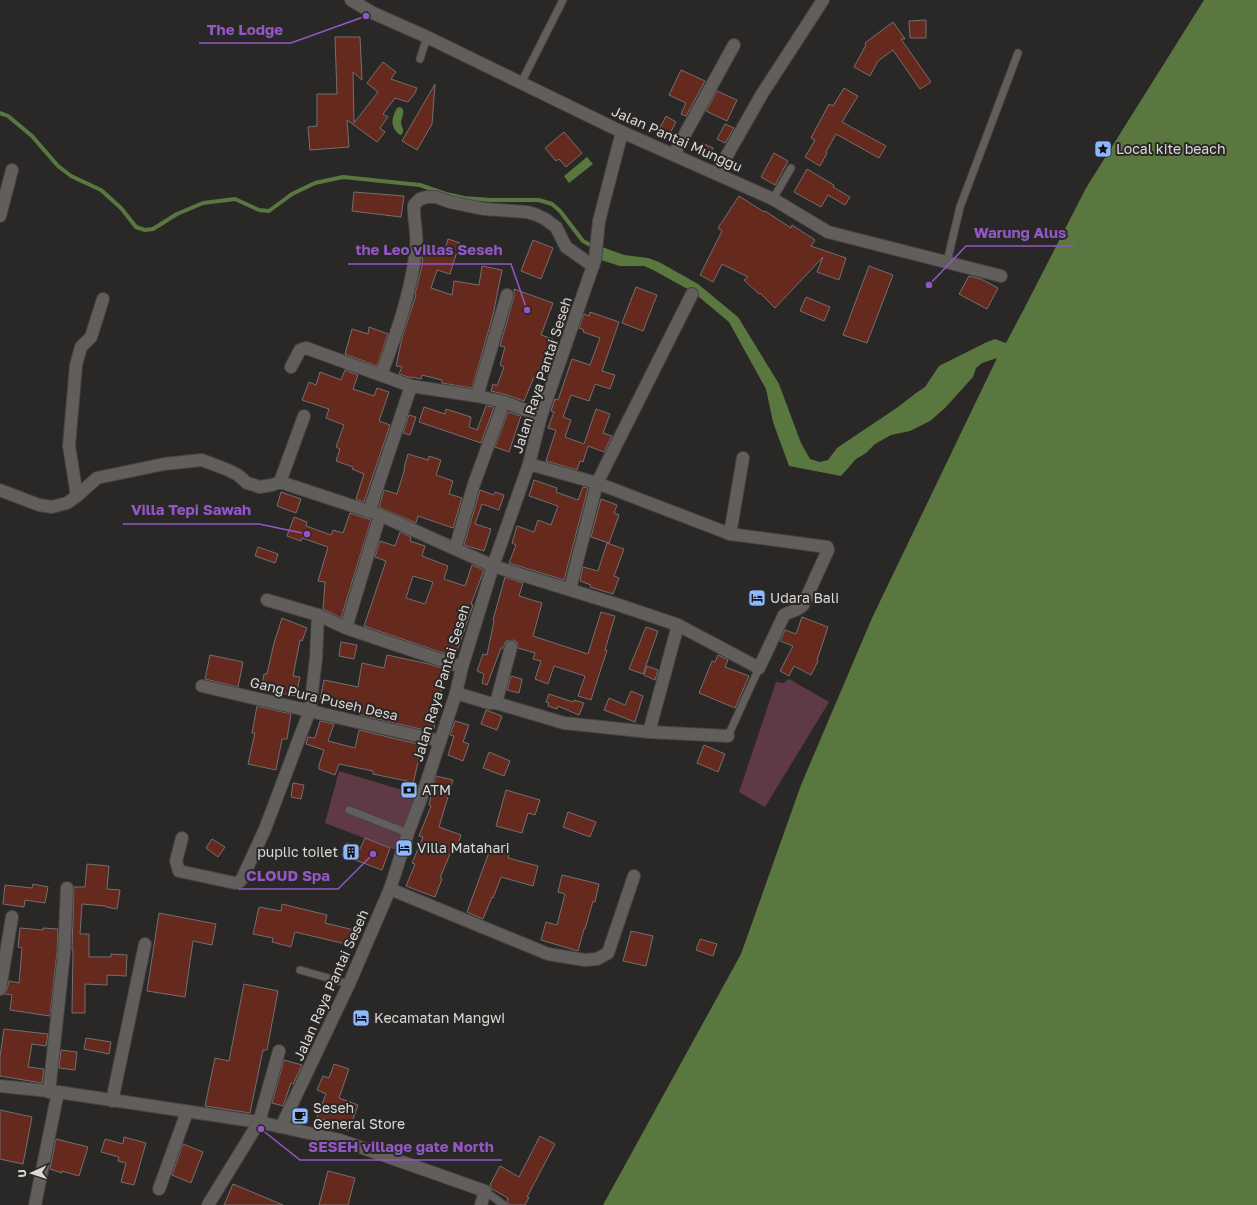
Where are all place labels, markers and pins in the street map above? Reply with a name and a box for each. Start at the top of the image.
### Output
callout: The Lodge [199,16,291,43]
place icon: Local kite beach [1093,139,1113,159]
place label: Local kite beach [1116,140,1226,157]
callout: Warung Alus [966,219,1074,246]
callout: the Leo villas Seseh [348,237,511,264]
callout: Villa Tepi Sawah [123,497,259,524]
hotel icon: Udara Bali [747,588,767,608]
place label: Udara Bali [770,589,839,606]
bank icon: ATM [399,780,419,800]
place label: ATM [422,781,451,798]
hotel icon: Villa Matahari [394,838,414,858]
place label: Villa Matahari [417,839,510,856]
building icon: puplic toilet [341,842,361,862]
place label: puplic toilet [257,843,338,860]
callout: CLOUD Spa [238,862,338,889]
hotel icon: Kecamatan Mangwi [351,1008,371,1028]
place label: Kecamatan Mangwi [374,1009,505,1026]
place label: Seseh General Store [313,1099,405,1132]
cafe icon: Seseh General Store [290,1106,310,1126]
callout: SESEH village gate North [300,1133,502,1160]

